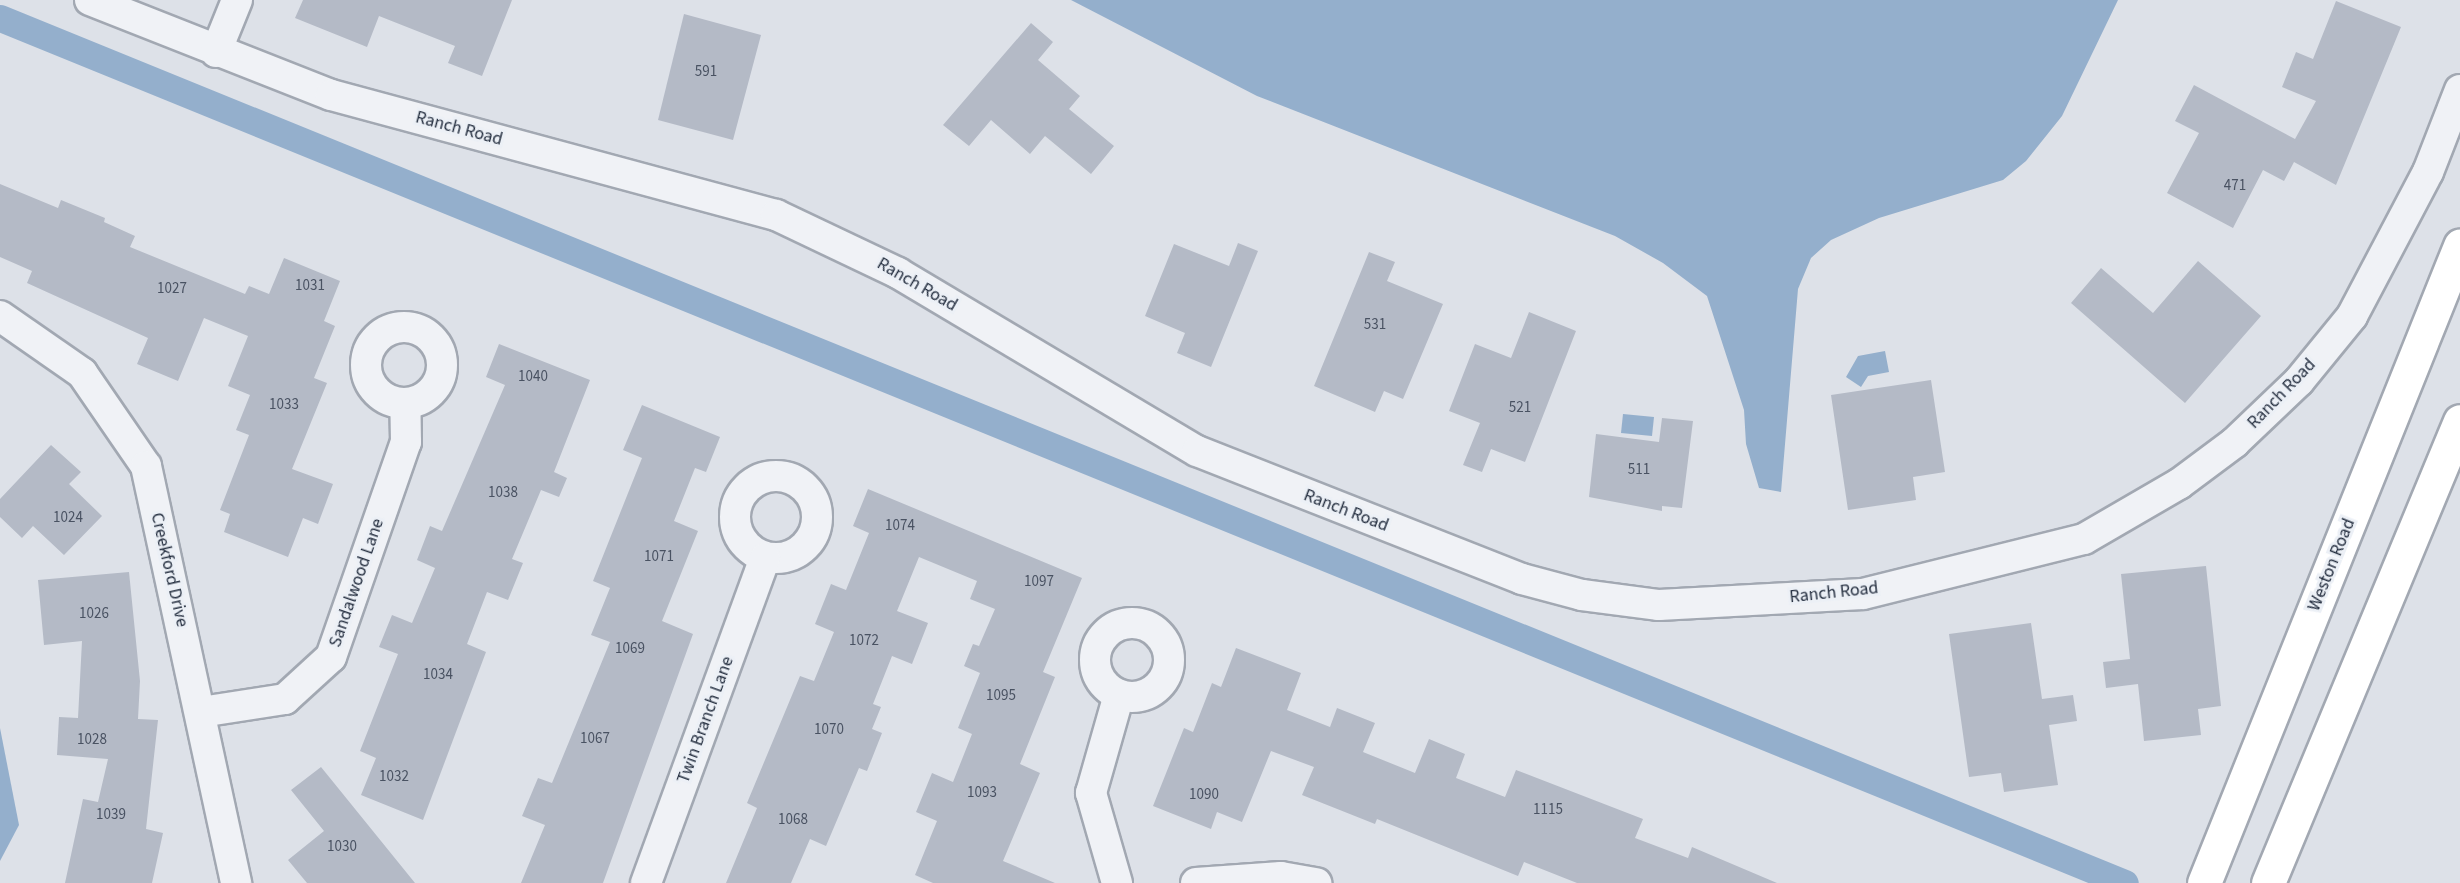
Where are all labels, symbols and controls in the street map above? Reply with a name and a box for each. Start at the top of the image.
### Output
house number: 591 [695,63,717,81]
street label: Ranch Road [413,107,505,151]
house number: 471 [2224,177,2246,195]
street label: Ranch Road [873,253,961,317]
house number: 1031 [295,277,325,295]
house number: 1027 [157,280,187,298]
house number: 531 [1364,316,1386,334]
street label: Ranch Road [2243,354,2321,434]
house number: 1040 [518,368,548,386]
house number: 1033 [269,396,299,414]
house number: 521 [1509,399,1531,417]
house number: 511 [1628,461,1650,479]
house number: 1038 [488,484,518,502]
street label: Ranch Road [1300,485,1392,537]
house number: 1024 [53,509,83,527]
street label: Creekford Drive [145,511,193,629]
street label: Sandalwood Lane [325,516,389,650]
street label: Weston Road [2304,516,2360,614]
house number: 1074 [885,517,915,535]
house number: 1071 [644,548,674,566]
house number: 1097 [1024,573,1054,591]
street label: Ranch Road [1788,578,1880,608]
house number: 1026 [79,605,109,623]
house number: 1072 [849,632,879,650]
house number: 1069 [615,640,645,658]
street label: Twin Branch Lane [673,654,739,786]
house number: 1034 [423,666,453,684]
house number: 1095 [986,687,1016,705]
house number: 1070 [814,721,844,739]
house number: 1067 [580,730,610,748]
house number: 1028 [77,731,107,749]
house number: 1032 [379,768,409,786]
house number: 1093 [967,784,997,802]
house number: 1090 [1189,786,1219,804]
house number: 1115 [1533,801,1563,819]
house number: 1039 [96,806,126,824]
house number: 1068 [778,811,808,829]
house number: 1030 [327,838,357,856]

